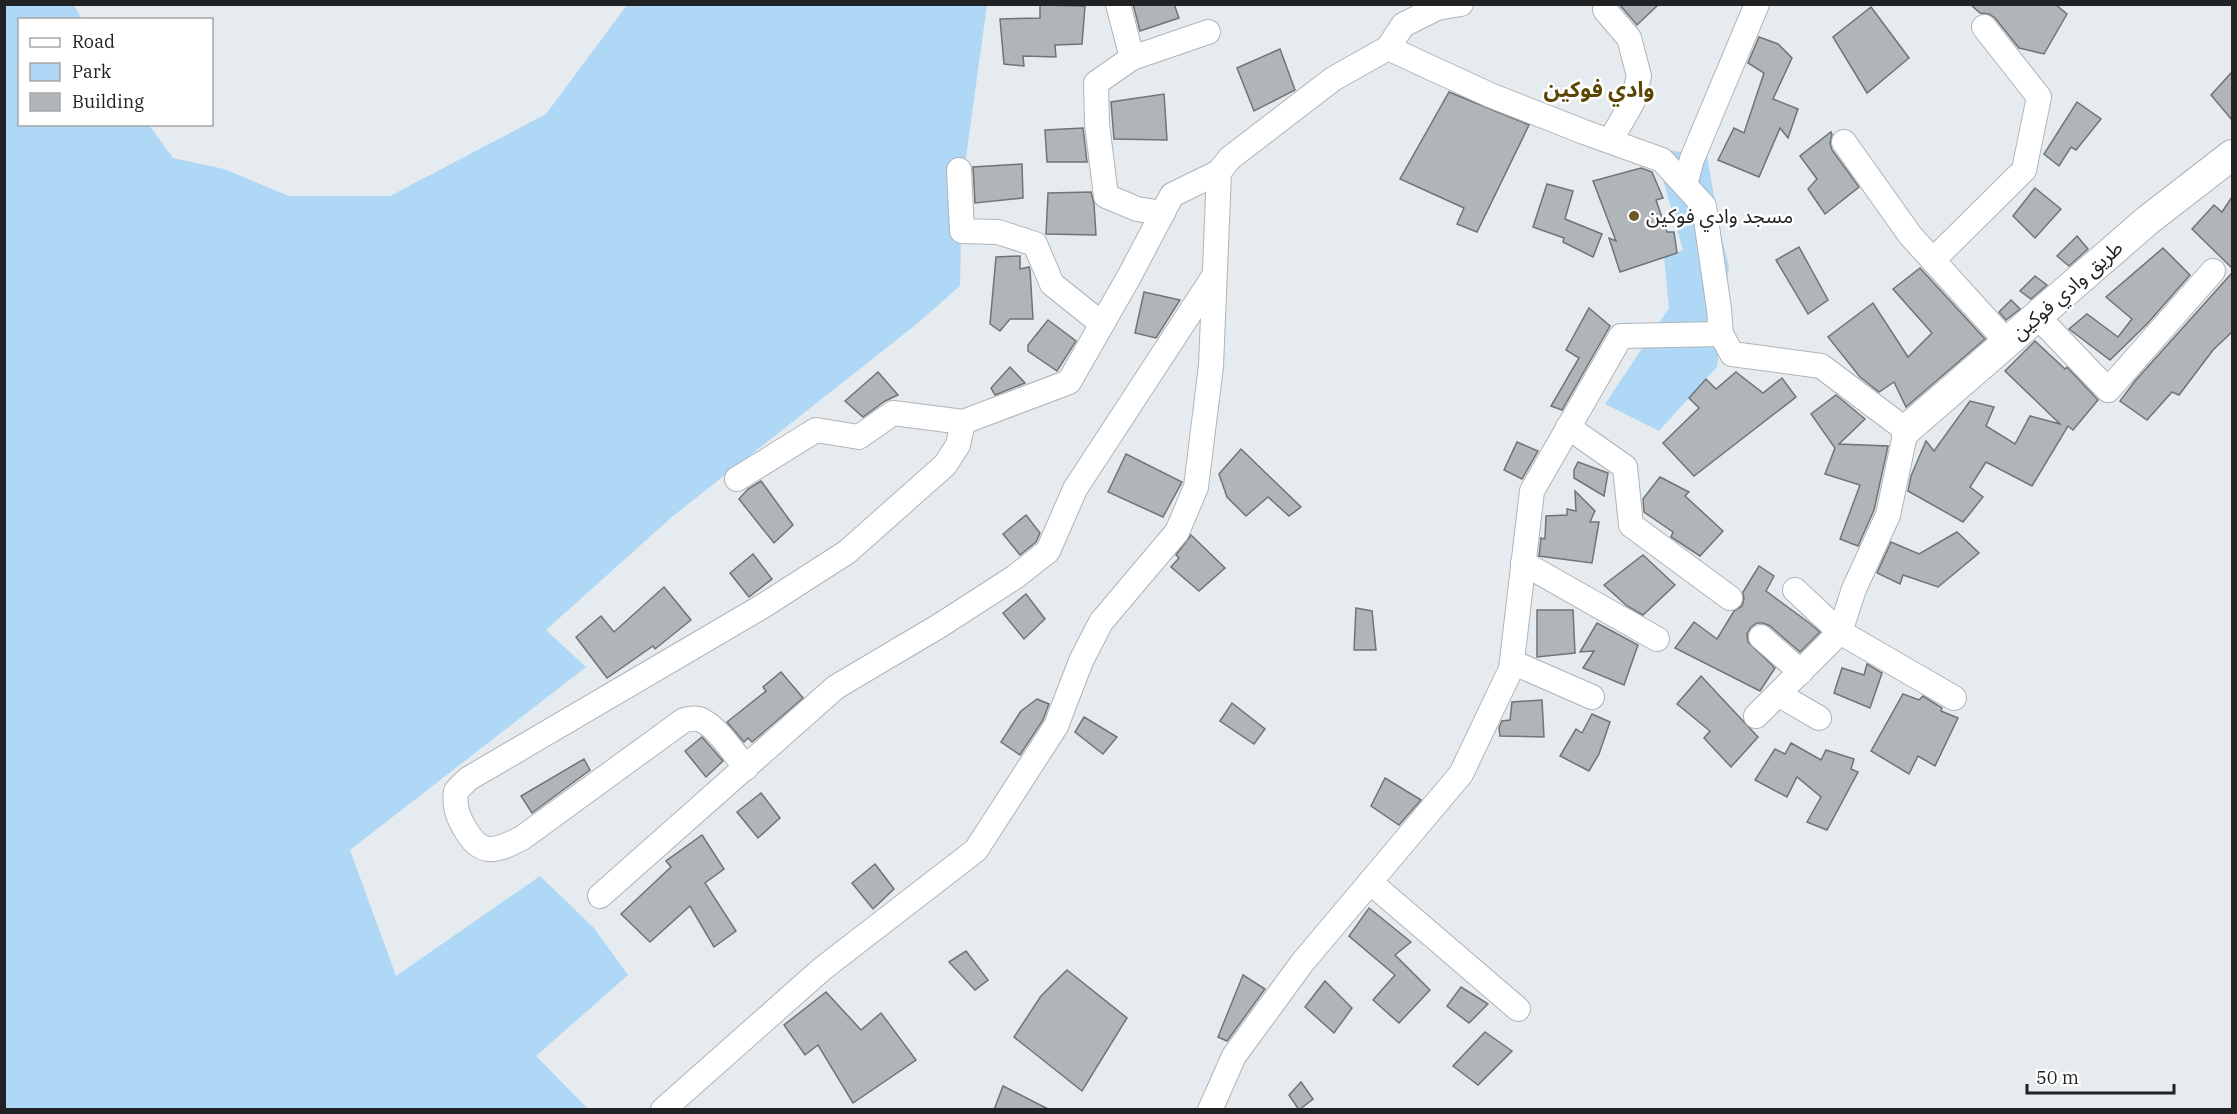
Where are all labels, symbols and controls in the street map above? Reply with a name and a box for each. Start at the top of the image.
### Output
legend [18,18,213,126]
text: Road [72,30,115,53]
text: Park [72,60,112,83]
district label: وادي فوكين [1544,74,1654,107]
text: Building [72,90,144,113]
place label: مسجد وادي فوكين [1646,202,1793,232]
marker: مسجد وادي فوكين [1627,209,1641,223]
street label: طريق وادي فوکين [2005,234,2130,348]
scale bar [2027,1057,2174,1095]
text: 50 m [2036,1066,2079,1089]

